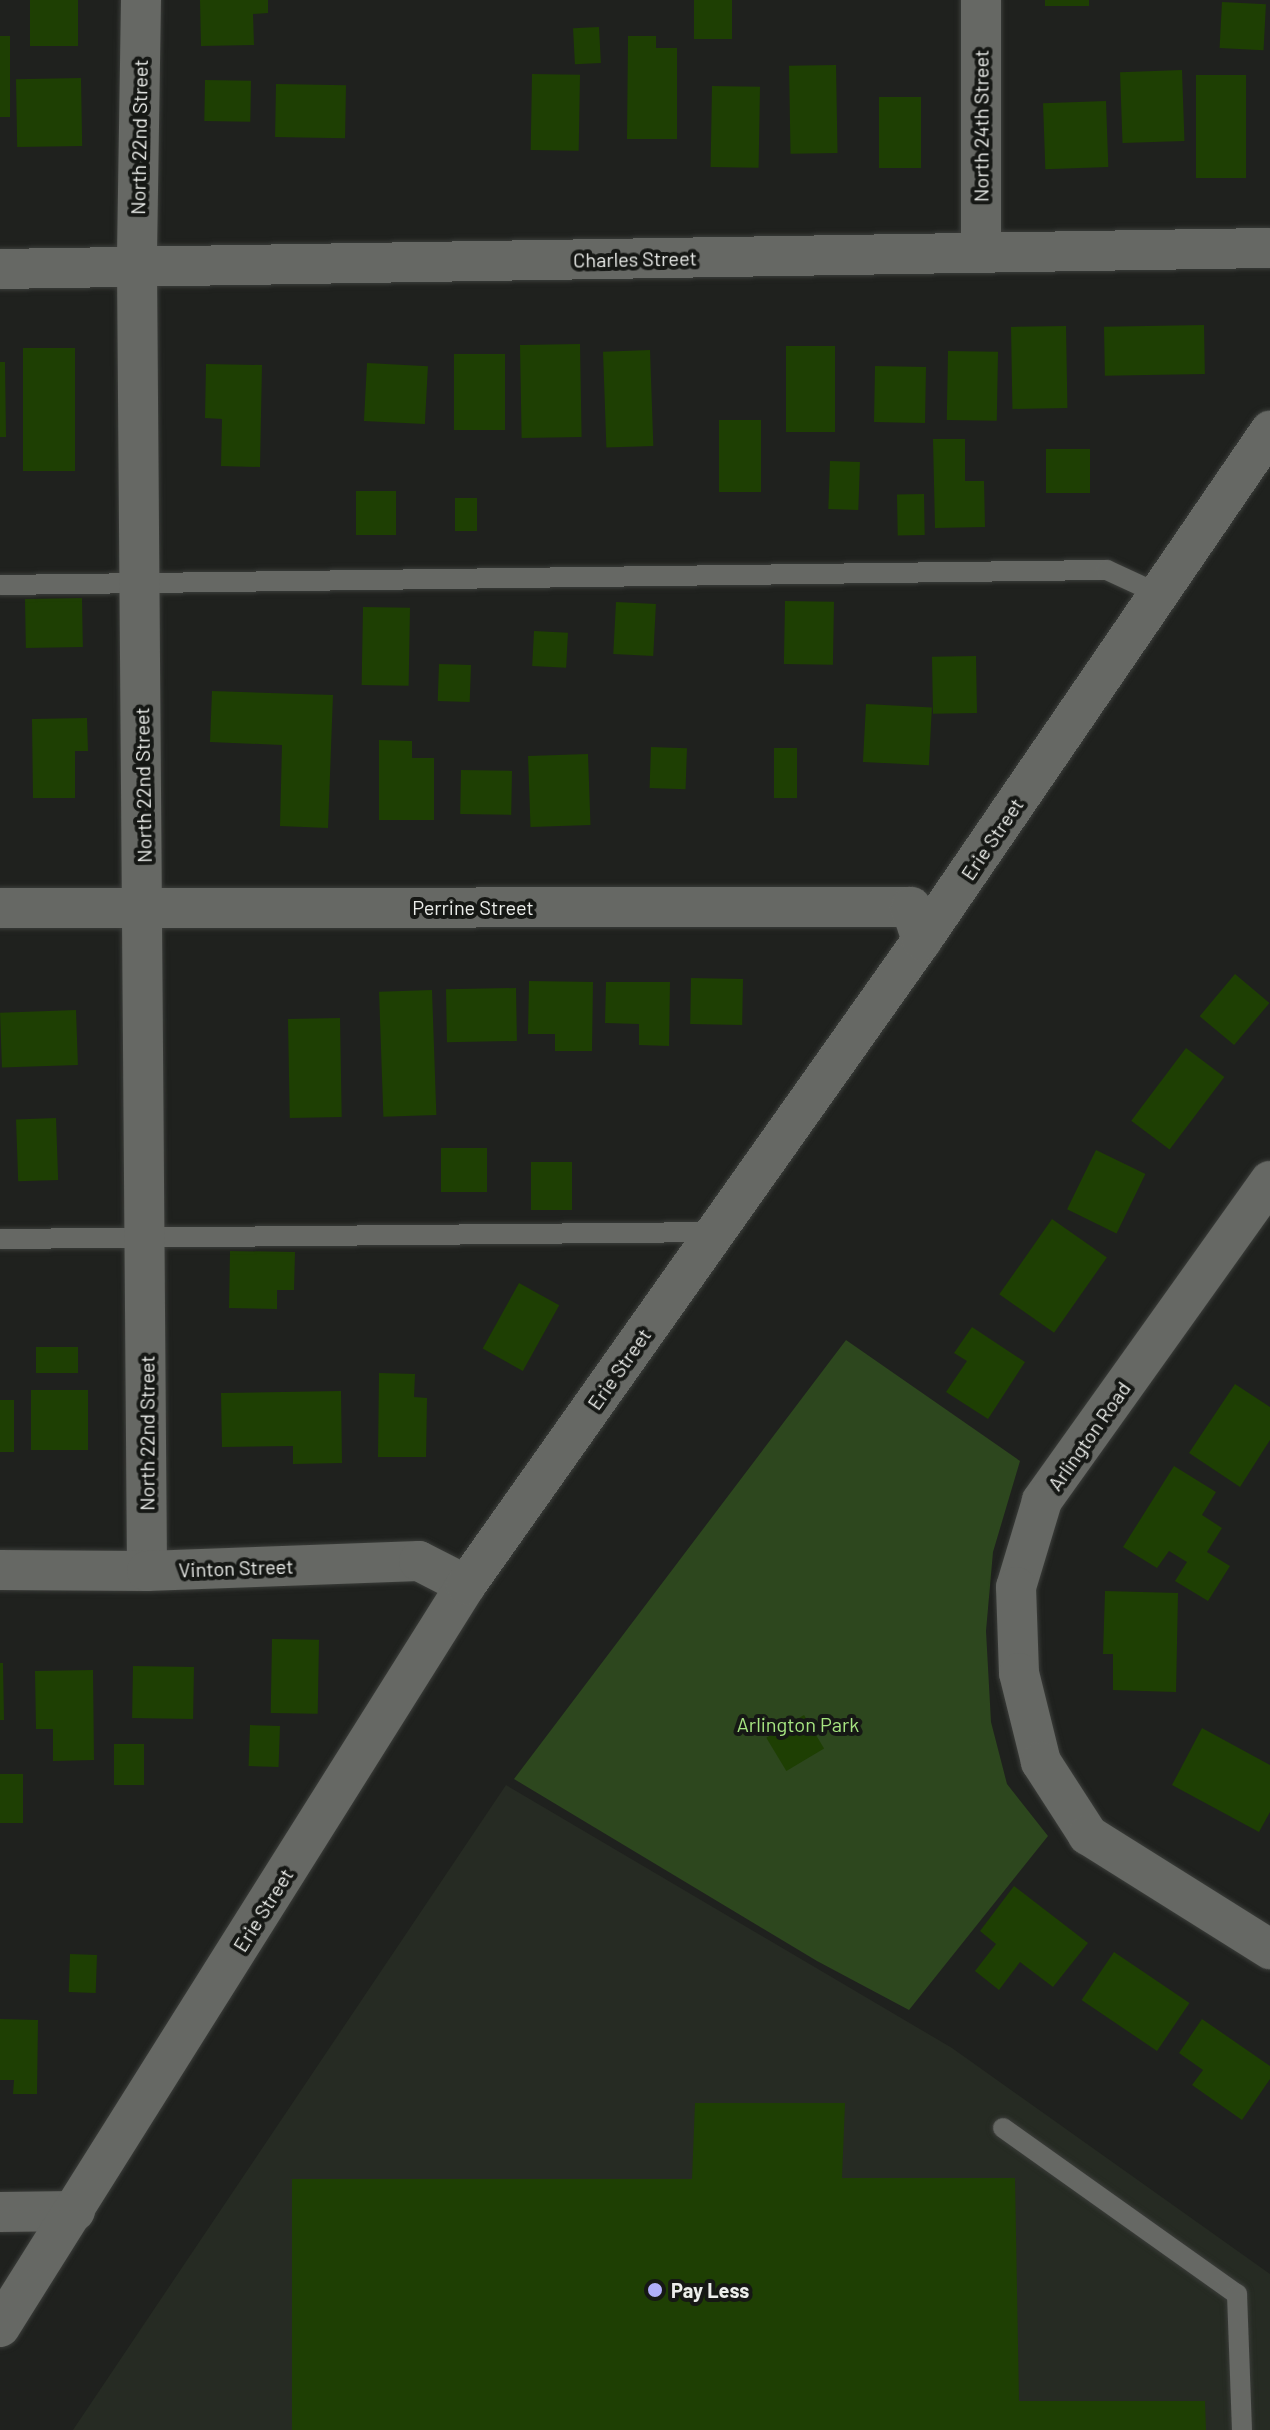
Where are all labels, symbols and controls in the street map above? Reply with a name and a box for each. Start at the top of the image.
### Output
street label: North 24th Street [969,50,993,202]
street label: North 22nd Street [126,59,152,215]
street label: Charles Street [573,246,697,272]
street label: North 22nd Street [130,707,156,863]
street label: Erie Street [956,793,1028,885]
street label: Perrine Street [412,895,534,919]
street label: Erie Street [582,1324,656,1414]
street label: North 22nd Street [135,1355,159,1511]
street label: Arlington Road [1043,1377,1135,1495]
street label: Vinton Street [178,1554,294,1582]
park label: Arlington Park [737,1712,859,1736]
street label: Erie Street [228,1864,298,1956]
place label: Pay Less [671,2278,749,2302]
marker: Pay Less [646,2281,664,2299]

